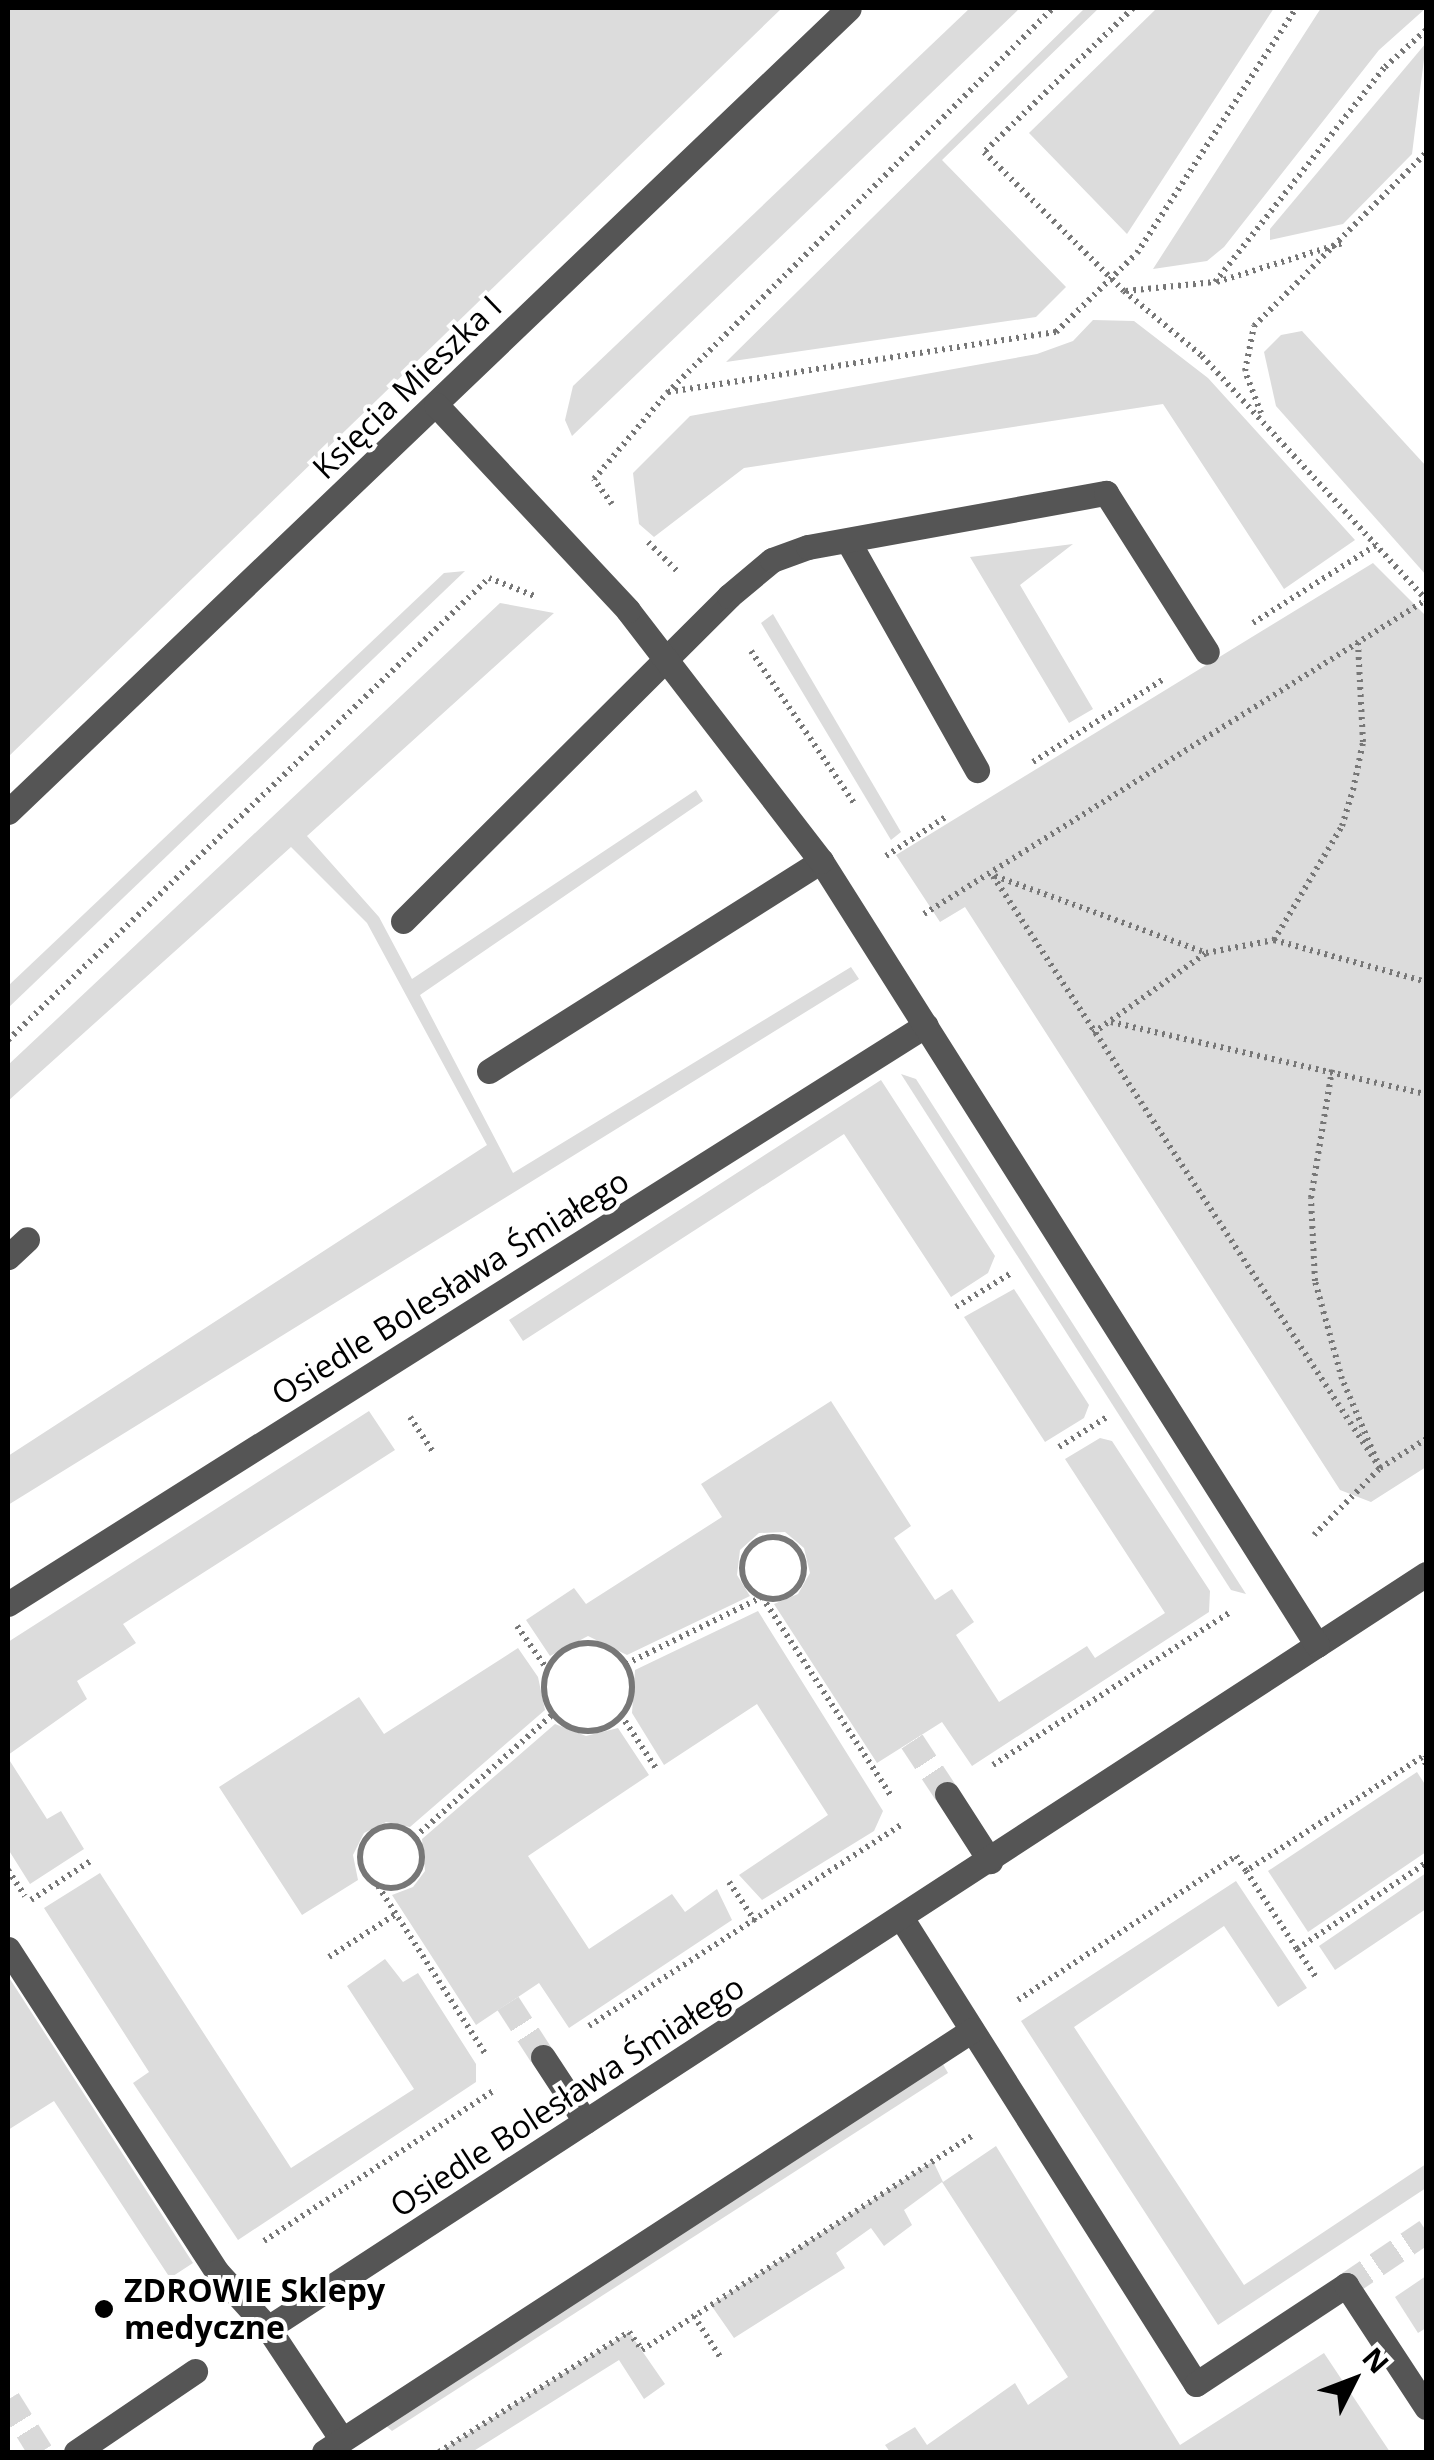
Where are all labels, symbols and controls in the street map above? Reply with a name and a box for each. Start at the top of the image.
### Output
street label: Księcia Mieszka I [305,287,509,487]
street label: Osiedle Bolesława Śmiałego [264,1161,636,1413]
street label: Osiedle Bolesława Śmiałego [383,1967,751,2225]
place label: ZDROWIE Sklepy medyczne [124,2272,385,2347]
marker: ZDROWIE Sklepy medyczne [93,2298,115,2320]
north arrow [1304,2330,1404,2430]
text: N [1355,2339,1398,2381]

